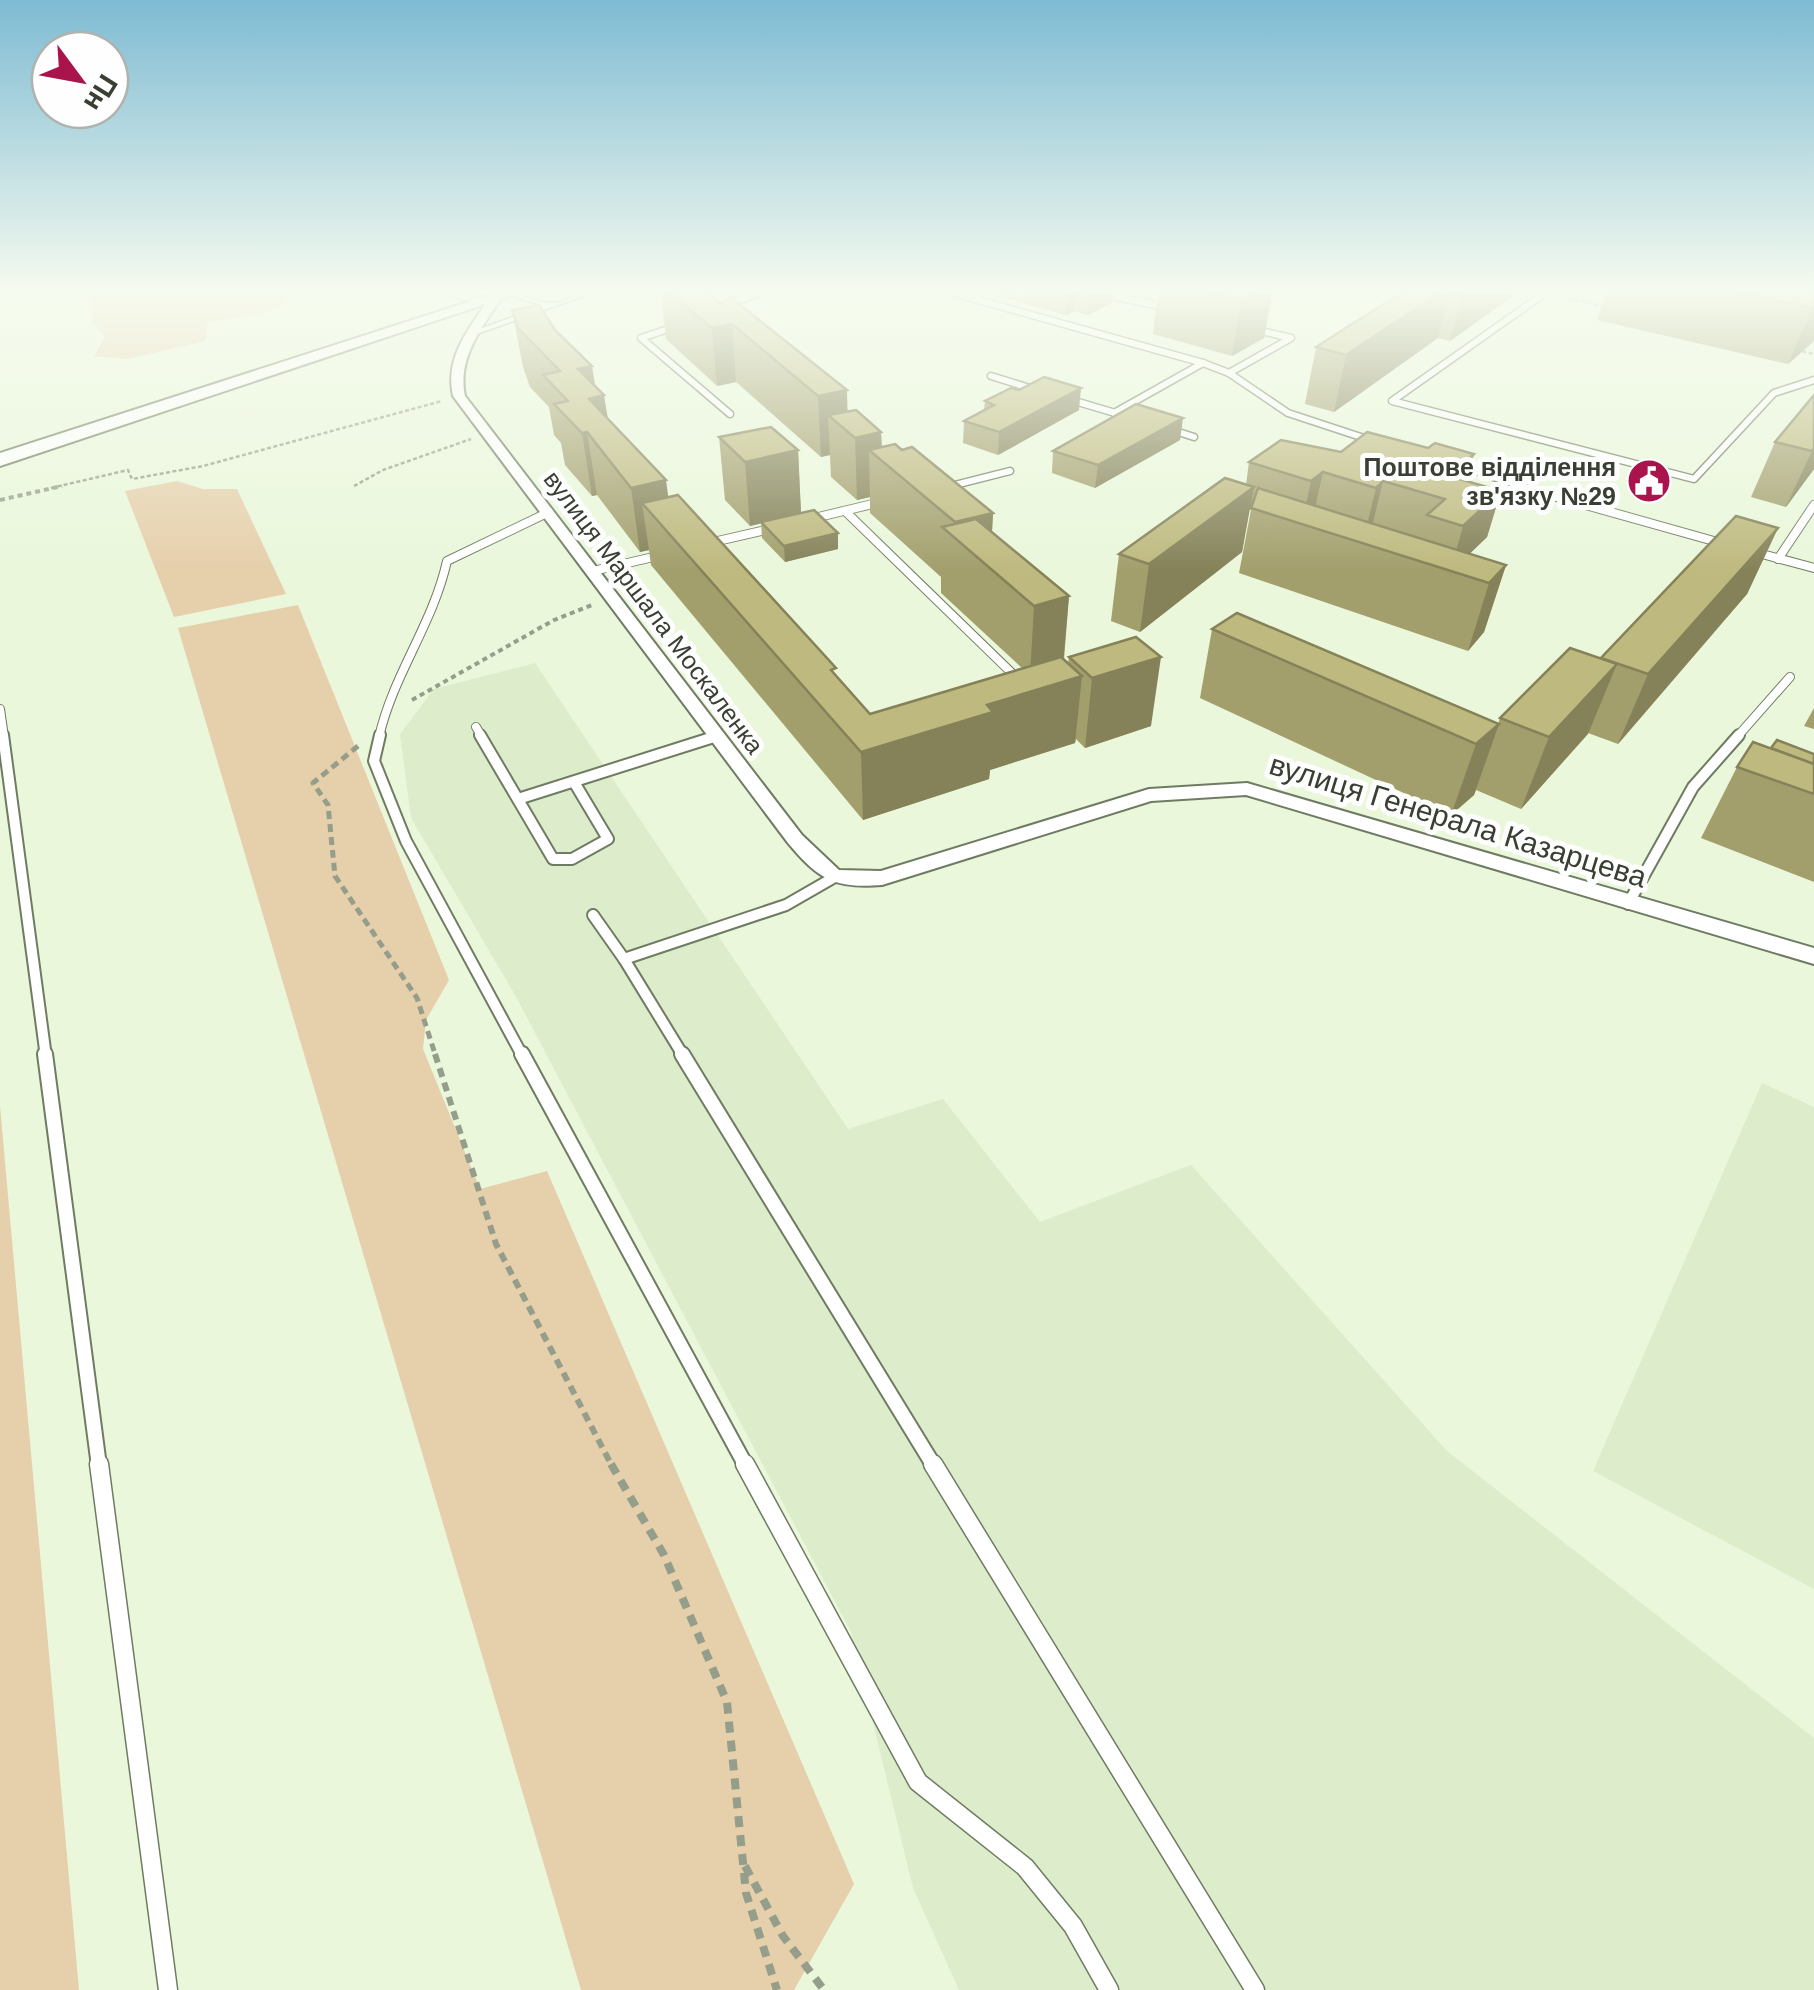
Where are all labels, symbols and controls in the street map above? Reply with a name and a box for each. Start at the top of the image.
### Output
north arrow [30,30,130,130]
text: Пн [78,69,124,117]
place label: Поштове відділення зв'язку №29 [1364,453,1616,510]
public building icon: Поштове відділення зв'язку №29 [1626,458,1672,504]
street label: вулиця Маршала Москаленка [538,465,770,759]
street label: вулиця Генерала Казарцева [1266,747,1651,894]

